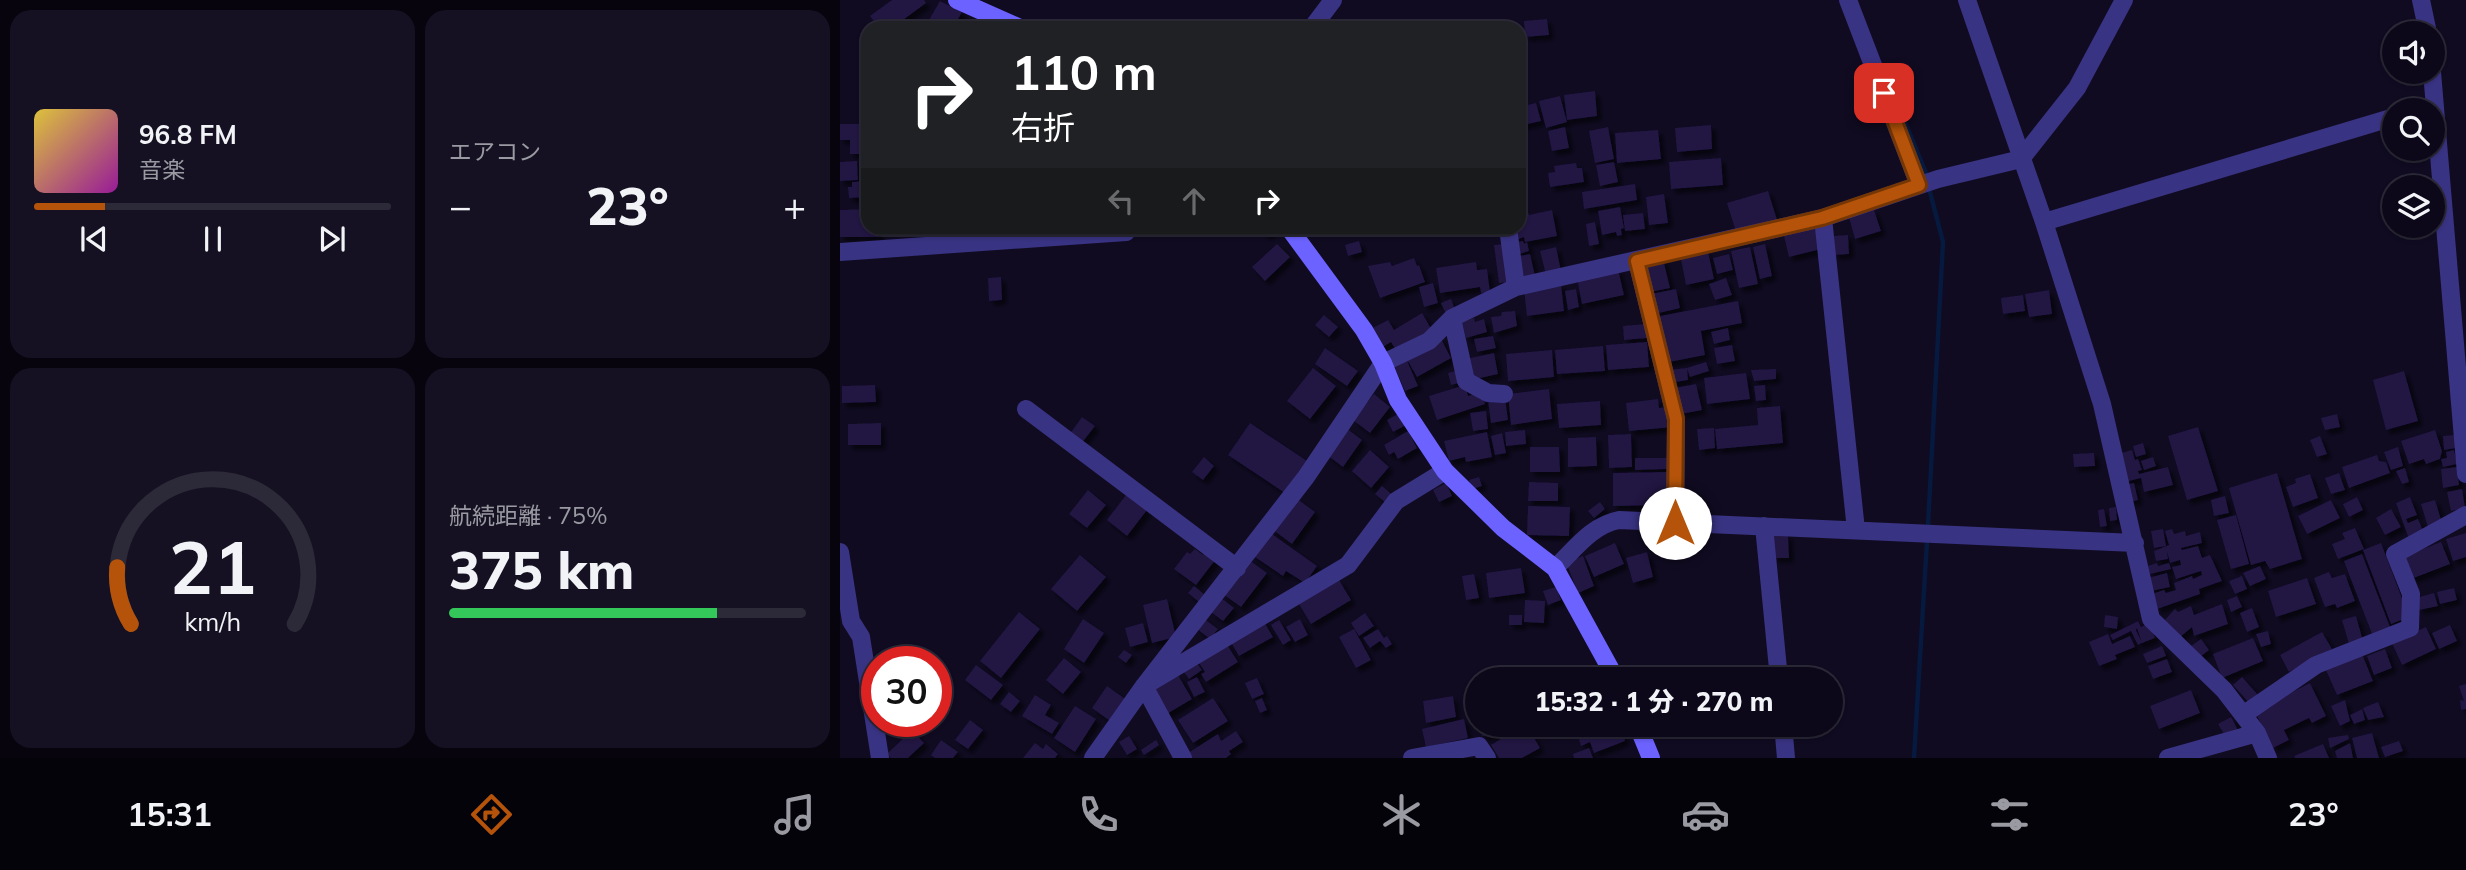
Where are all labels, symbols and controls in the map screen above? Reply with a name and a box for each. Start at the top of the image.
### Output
map controls [2382,21,2445,238]
button: sound [2382,21,2445,84]
text: 110 m [1011,41,1157,102]
icon: right [896,49,987,140]
pin [1854,63,1914,123]
icon: arrive [1865,74,1903,112]
button: search [2382,98,2445,161]
text: 右折 [1011,107,1075,147]
text: 96.8 FM [139,118,237,151]
text: エアコン [449,137,541,166]
text: 音楽 [139,155,185,184]
text: 23° [586,173,669,238]
button: layers [2382,175,2445,238]
text: − [449,182,472,230]
text: + [783,182,806,230]
icon: left [1102,182,1140,220]
icon: ahead [1175,182,1213,220]
icon: right [1248,182,1286,220]
icon: previous [75,220,113,258]
icon: pause [194,220,232,258]
icon: next [313,220,351,258]
position arrow [1638,486,1712,560]
text: 航続距離 · 75% [449,501,607,530]
text: 21 [169,521,256,612]
text: 375 km [449,537,634,602]
text: km/h [184,606,241,637]
speed limit sign: 30 [861,646,952,737]
text: 15:32 · 1 分 · 270 m [1535,685,1773,718]
icon: directions [467,790,516,839]
icon: music [770,790,819,839]
icon: phone [1074,790,1123,839]
icon: climate [1377,790,1426,839]
icon: car [1681,790,1730,839]
icon: filters [1985,790,2034,839]
text: 15:31 [127,794,212,834]
text: 23° [2288,794,2339,834]

